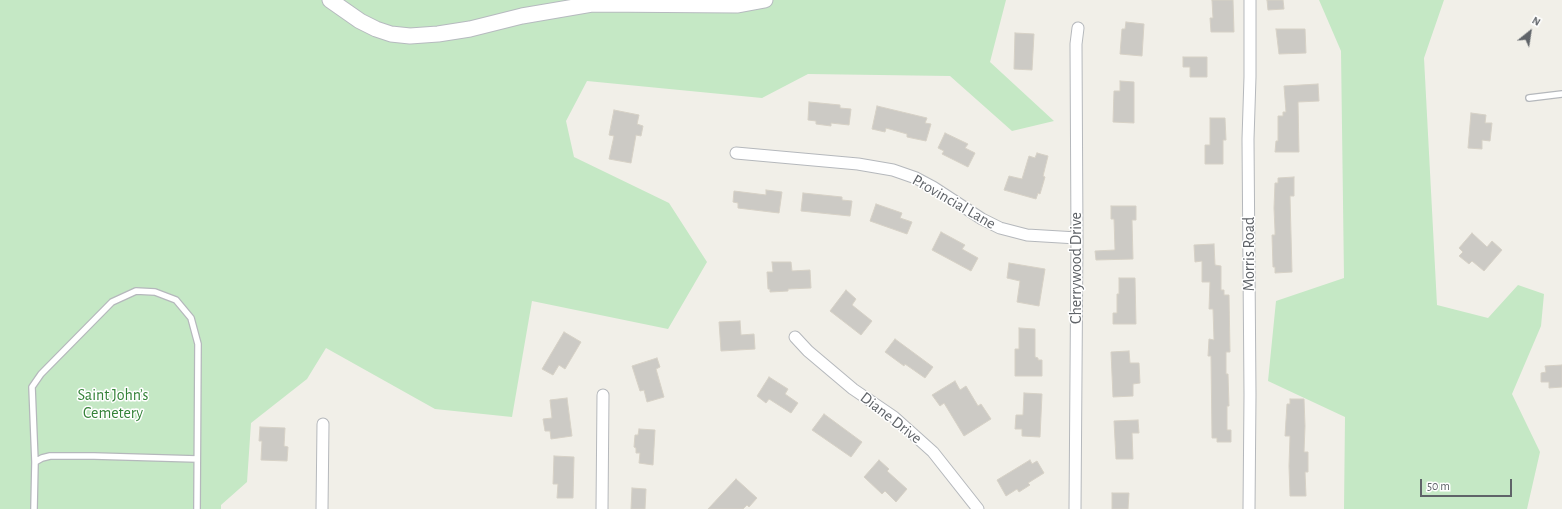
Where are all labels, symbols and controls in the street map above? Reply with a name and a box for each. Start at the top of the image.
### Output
north arrow [1510,12,1550,52]
text: N [1530,14,1542,28]
street label: Provincial Lane [909,170,999,234]
street label: Cherrywood Drive [1066,212,1086,324]
street label: Morris Road [1239,217,1259,291]
park label: Saint John’s Cemetery [78,385,148,423]
street label: Diane Drive [856,388,926,448]
scale bar [1422,471,1514,497]
text: 50 m [1427,480,1450,492]

